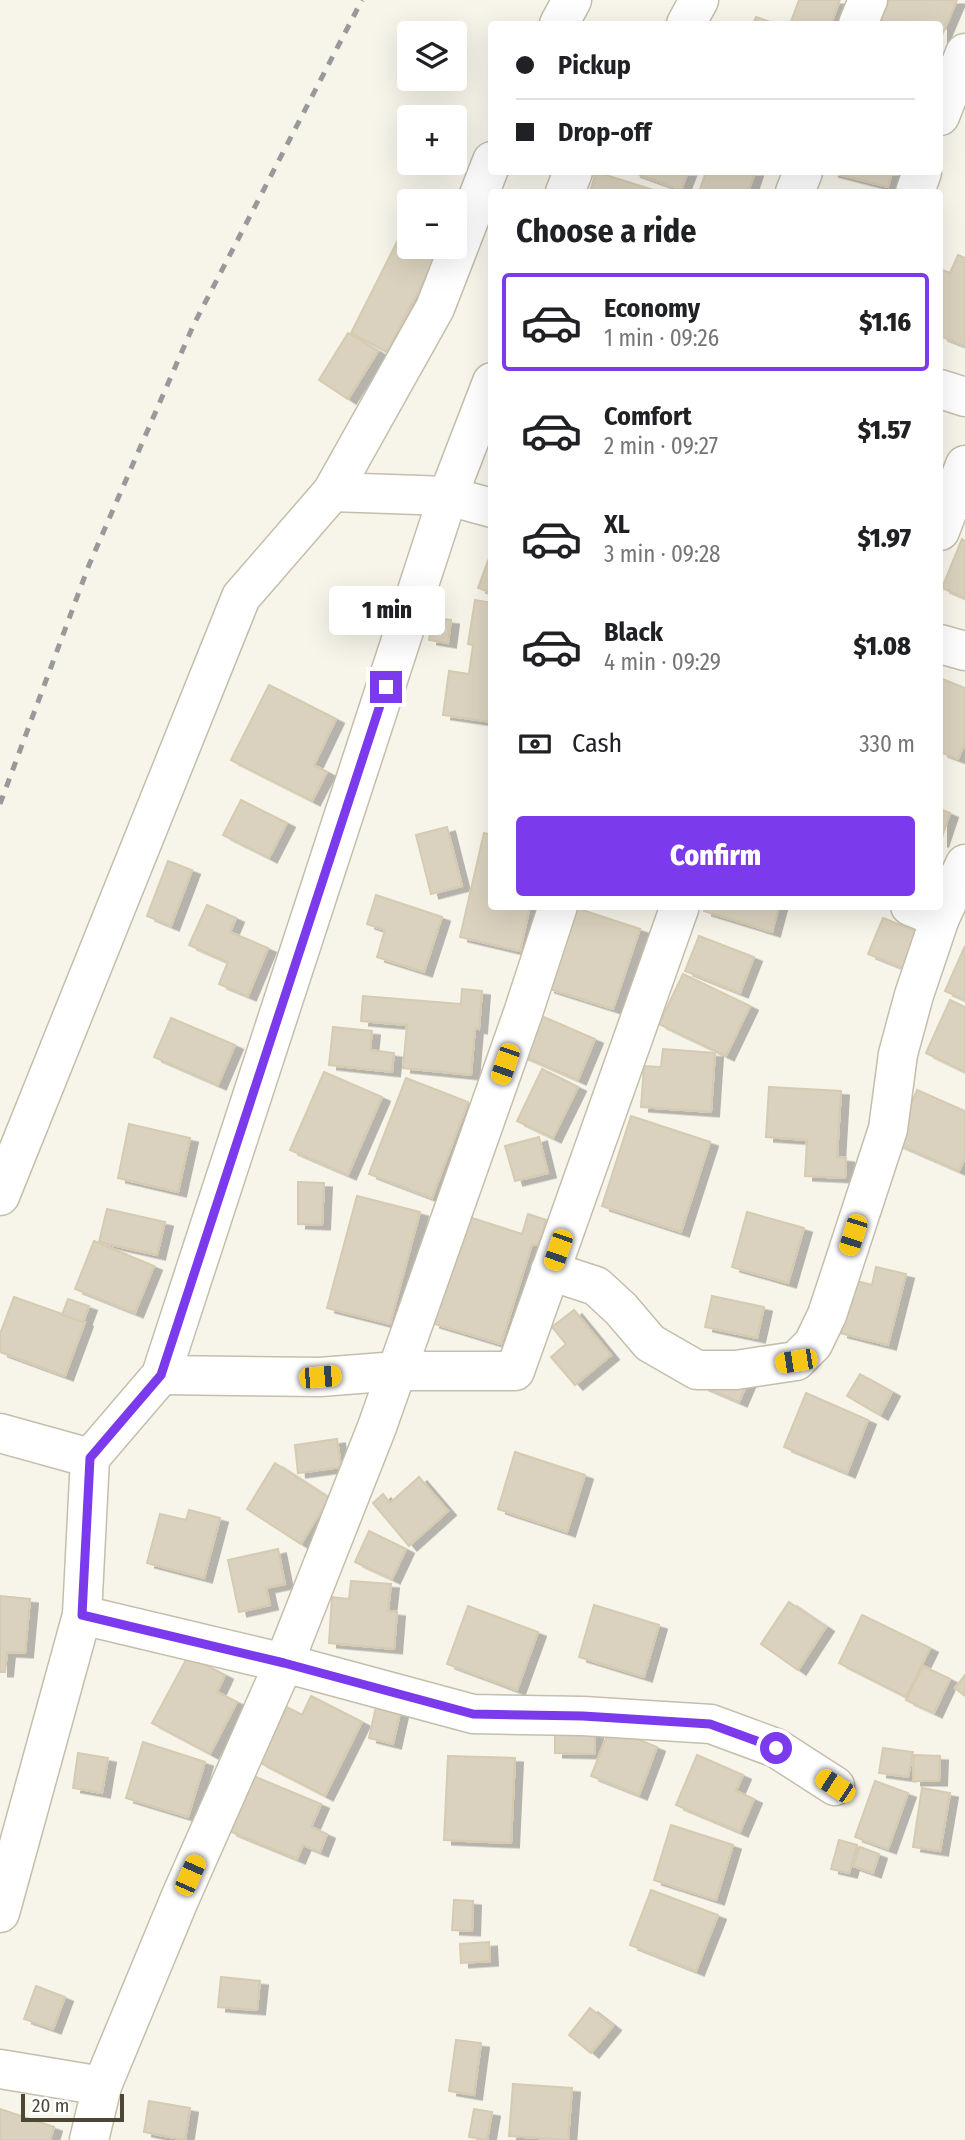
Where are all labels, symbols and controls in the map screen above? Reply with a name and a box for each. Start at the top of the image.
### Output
map controls [397,21,467,259]
button: layers [397,21,467,91]
text: Pickup [558,50,631,81]
button: + [397,105,467,175]
text: Drop-off [558,117,651,148]
button: − [397,189,467,259]
text: Choose a ride [516,212,697,250]
icon: car [520,291,583,354]
text: Economy [604,293,700,324]
text: $1.16 [859,307,911,338]
text: 1 min · 09:26 [604,324,719,352]
icon: car [520,399,583,462]
text: Comfort [604,401,692,432]
text: $1.57 [858,415,911,446]
text: 2 min · 09:27 [604,432,718,460]
icon: car [520,507,583,570]
text: XL [604,509,630,540]
text: $1.97 [857,523,911,554]
text: 3 min · 09:28 [604,540,721,568]
callout: 1 min [328,586,444,634]
text: 1 min [362,596,412,624]
icon: car [520,615,583,678]
text: Black [604,617,663,648]
text: $1.08 [854,631,911,662]
text: 4 min · 09:29 [604,648,721,676]
route end [370,671,402,703]
icon: cash [516,725,554,763]
text: Cash [572,728,622,759]
text: 330 m [859,730,915,758]
button: Confirm [516,816,915,896]
car [489,1041,522,1087]
car [837,1212,870,1258]
car [542,1227,575,1273]
car [774,1347,819,1375]
car [299,1365,342,1389]
route start [760,1732,792,1764]
car [812,1766,859,1806]
car [172,1852,209,1898]
scale bar [21,2091,124,2123]
text: 20 m [32,2094,69,2117]

